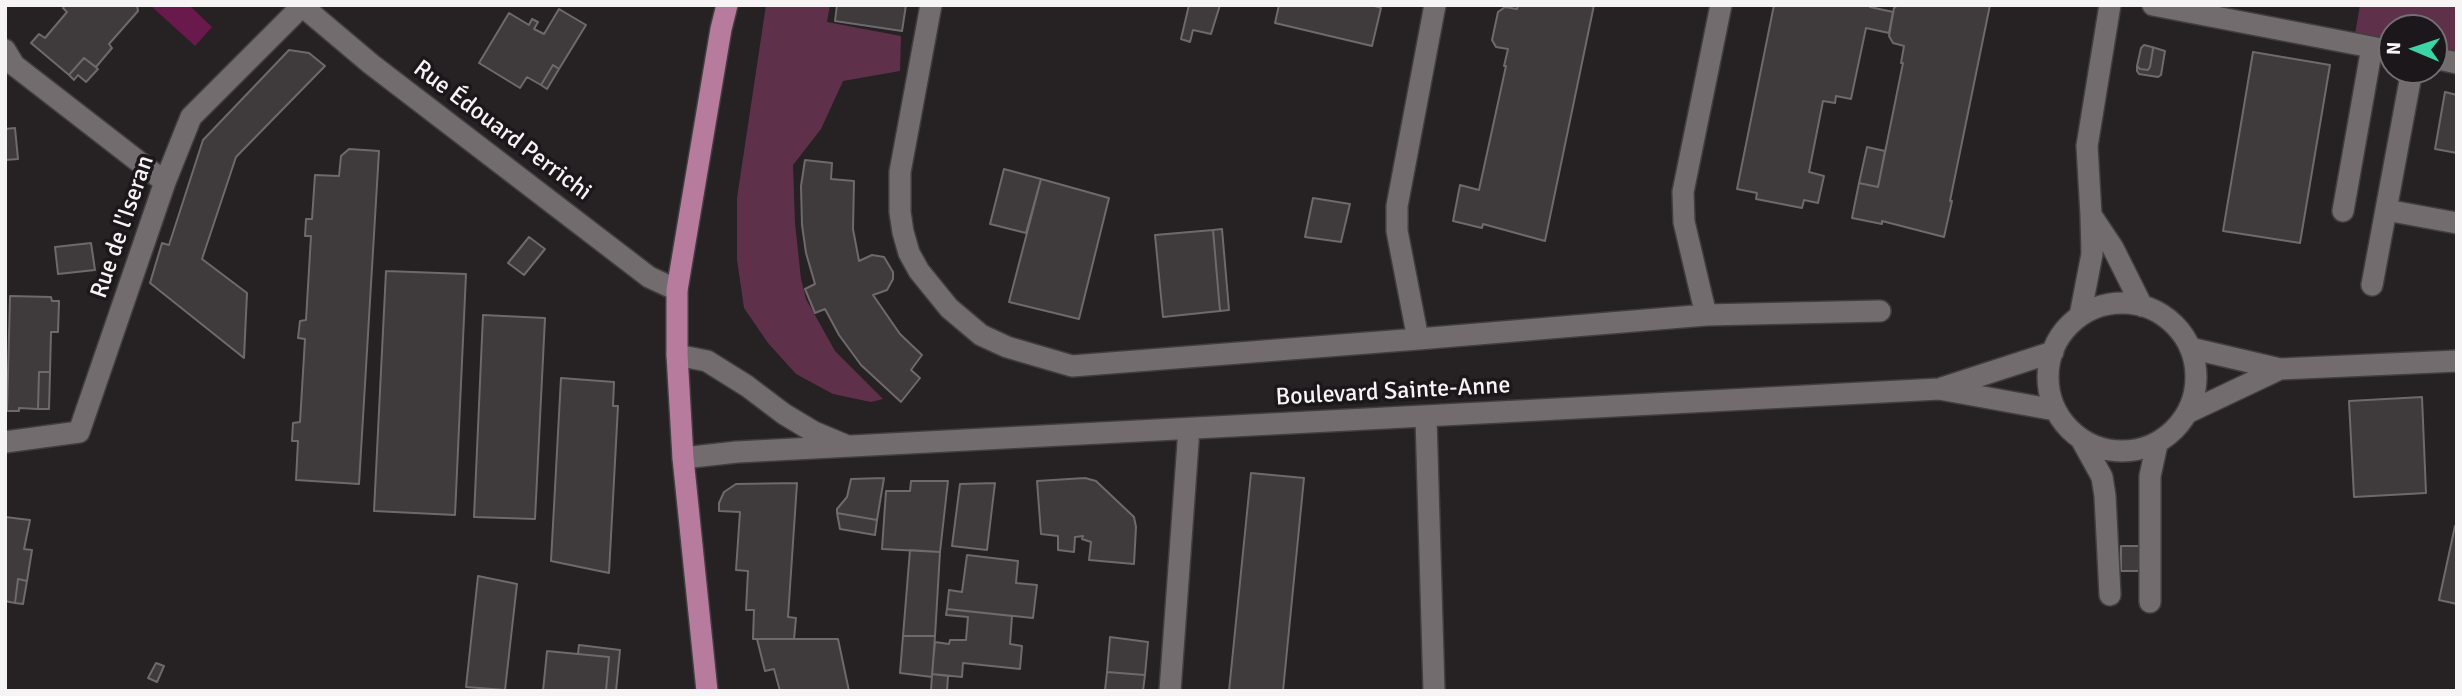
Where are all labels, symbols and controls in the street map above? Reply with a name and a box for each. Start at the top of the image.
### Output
north arrow [2378,14,2448,84]
text: N [2382,41,2406,55]
street label: Rue Édouard Perrichi [407,55,597,207]
street label: Rue de l'Iseran [85,152,161,302]
street label: Boulevard Sainte-Anne [1275,371,1511,413]

